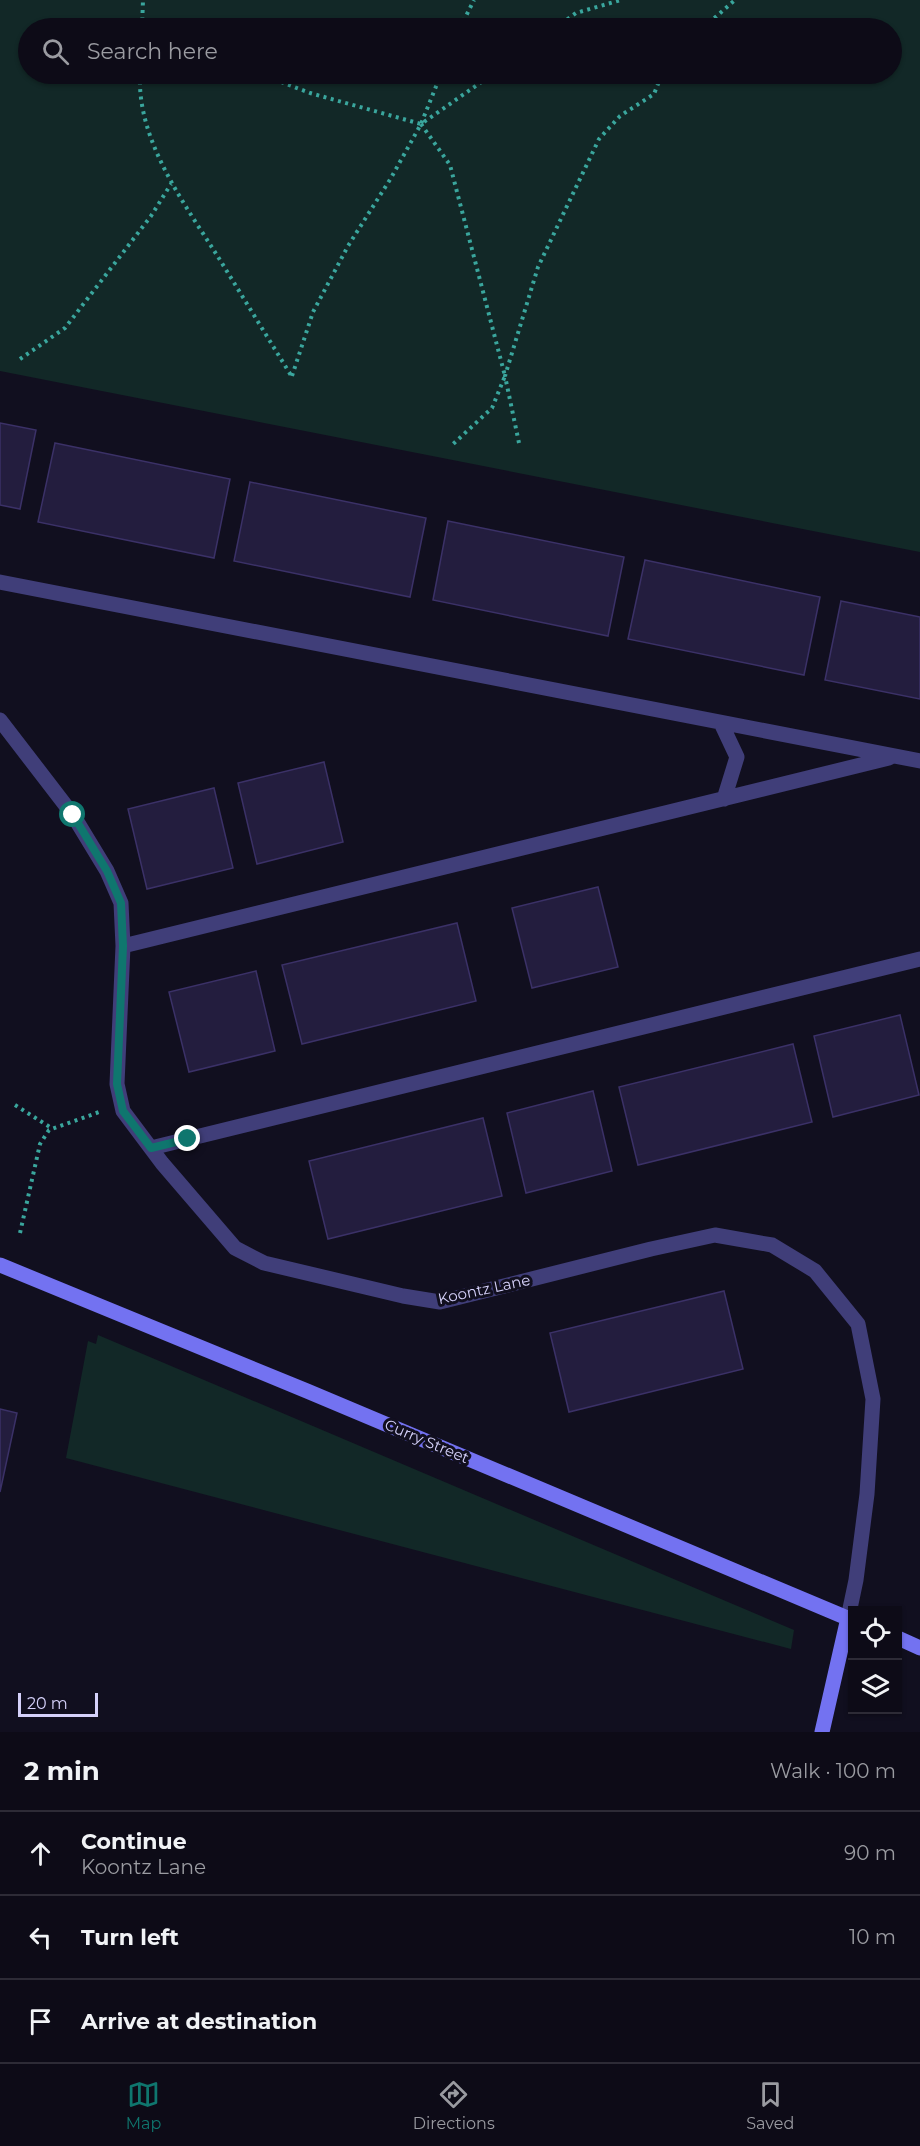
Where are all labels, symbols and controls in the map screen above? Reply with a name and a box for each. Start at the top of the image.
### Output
search box [18,18,902,84]
icon: search [39,35,72,68]
text: Search here [87,38,218,65]
route start [59,801,85,827]
route end [174,1125,200,1151]
street label: Koontz Lane [436,1270,532,1308]
street label: Curry Street [382,1415,472,1467]
map controls [848,1606,902,1714]
button: locate [848,1606,902,1660]
button: layers [848,1660,902,1714]
scale bar [18,1690,98,1718]
text: 20 m [27,1694,68,1713]
text: 2 min [24,1755,100,1787]
text: Walk · 100 m [770,1759,896,1783]
text: Continue [81,1828,187,1855]
icon: ahead [24,1837,57,1870]
text: 90 m [844,1841,896,1865]
text: Koontz Lane [81,1855,206,1879]
icon: left [24,1921,57,1954]
text: Turn left [81,1924,179,1951]
text: 10 m [849,1925,896,1949]
icon: arrive [24,2005,57,2038]
text: Arrive at destination [81,2008,317,2035]
tab: Map [126,2078,161,2133]
tab: Directions [413,2078,495,2133]
tab: Saved [746,2078,794,2133]

